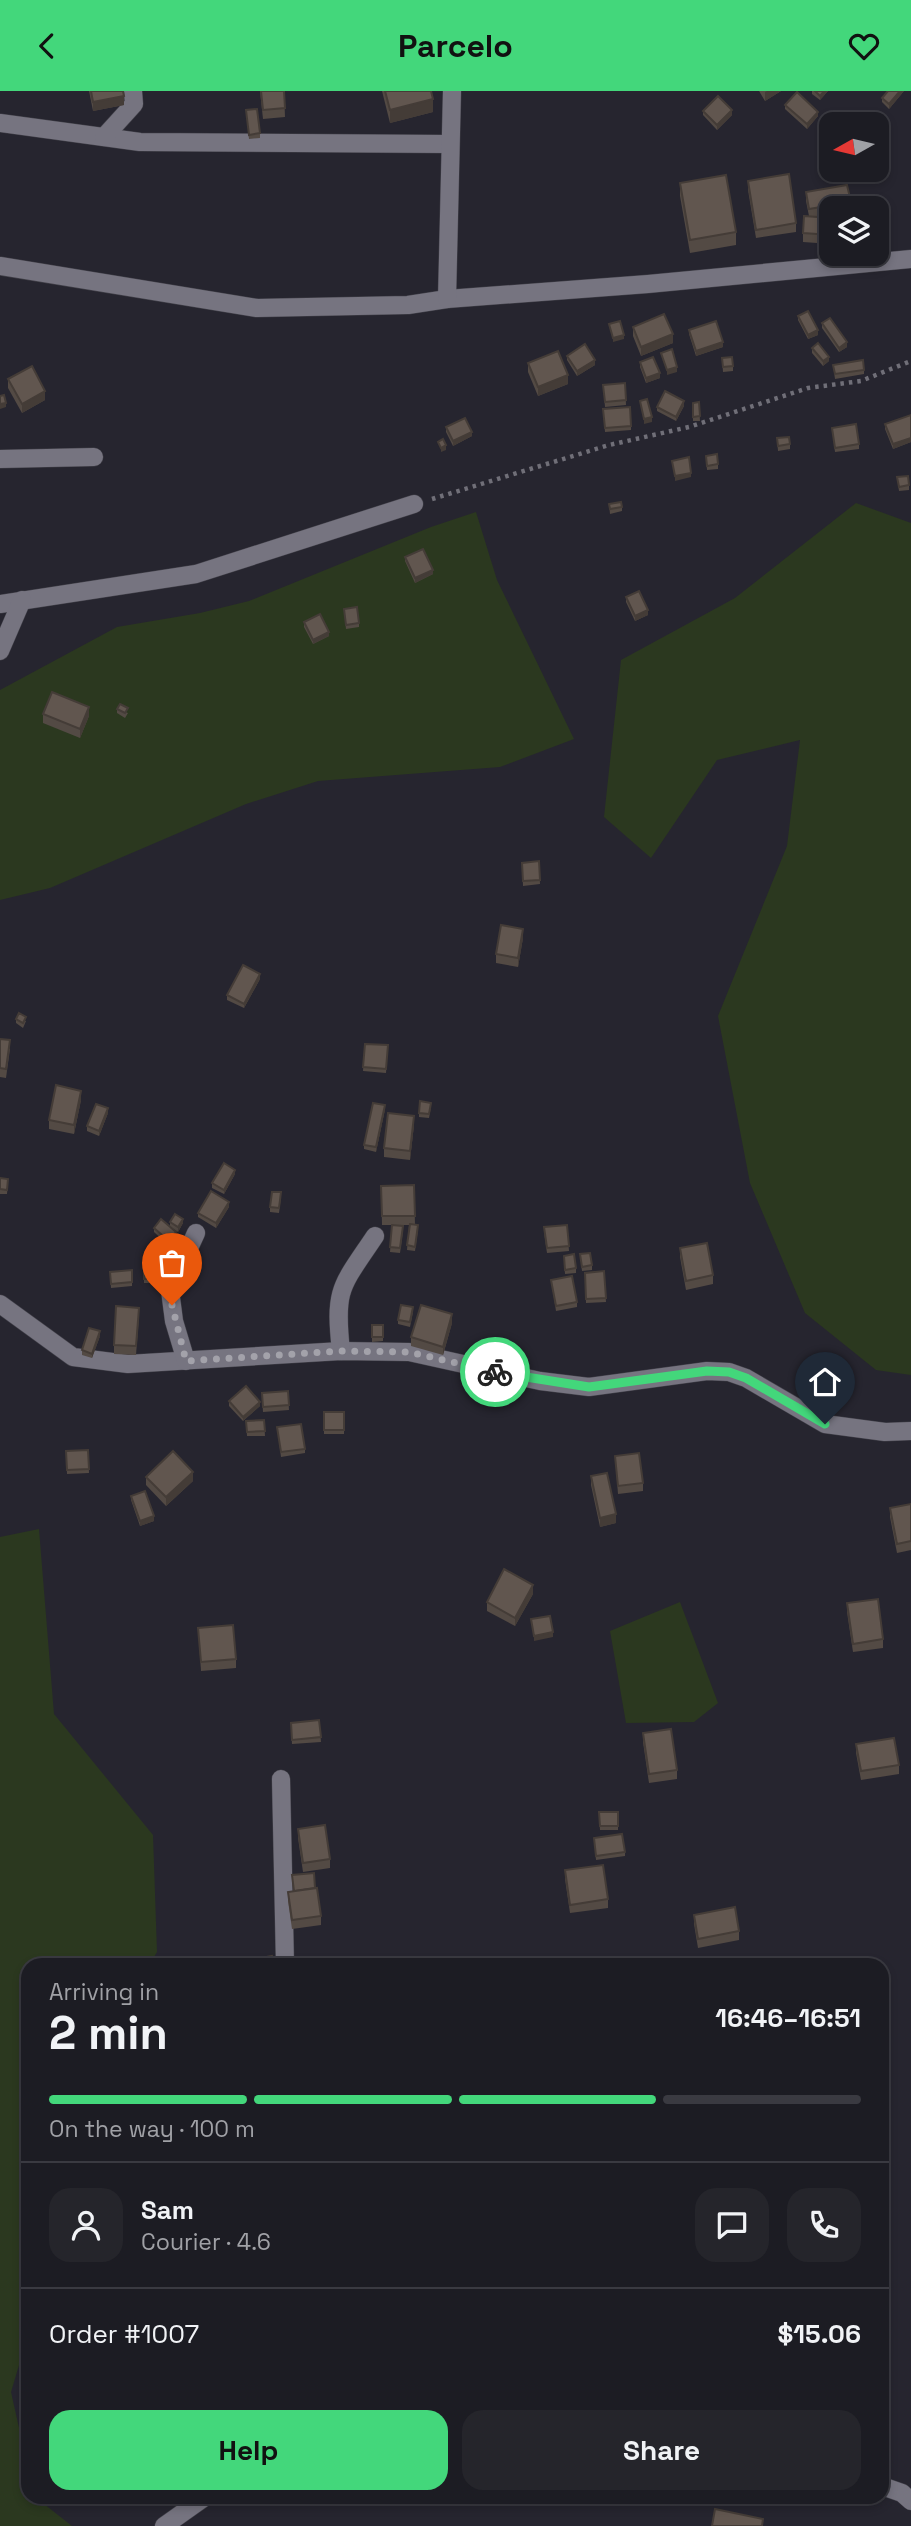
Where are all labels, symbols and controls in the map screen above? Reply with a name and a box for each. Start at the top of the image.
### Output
text: Parcelo [398,26,513,66]
icon: back [28,27,66,65]
icon: heart [845,27,883,65]
north arrow [819,112,889,182]
map controls [819,112,889,266]
button: layers [819,196,889,266]
pin [142,1233,202,1305]
icon: bag [153,1244,191,1282]
courier [460,1337,530,1407]
pin [795,1352,855,1424]
icon: bike [476,1353,514,1391]
icon: home [806,1363,844,1401]
text: Arriving in [49,1977,159,2007]
text: 16:46–16:51 [715,2001,861,2035]
text: 2 min [49,2004,168,2062]
text: On the way · 100 m [49,2114,255,2144]
button: person [49,2188,123,2262]
button: chat [695,2188,769,2262]
button: phone [787,2188,861,2262]
text: Sam [141,2193,194,2227]
text: Courier · 4.6 [141,2227,271,2257]
text: Order #1007 [49,2317,199,2351]
text: $15.06 [778,2317,861,2351]
button: Help [49,2410,448,2490]
button: Share [462,2410,861,2490]

